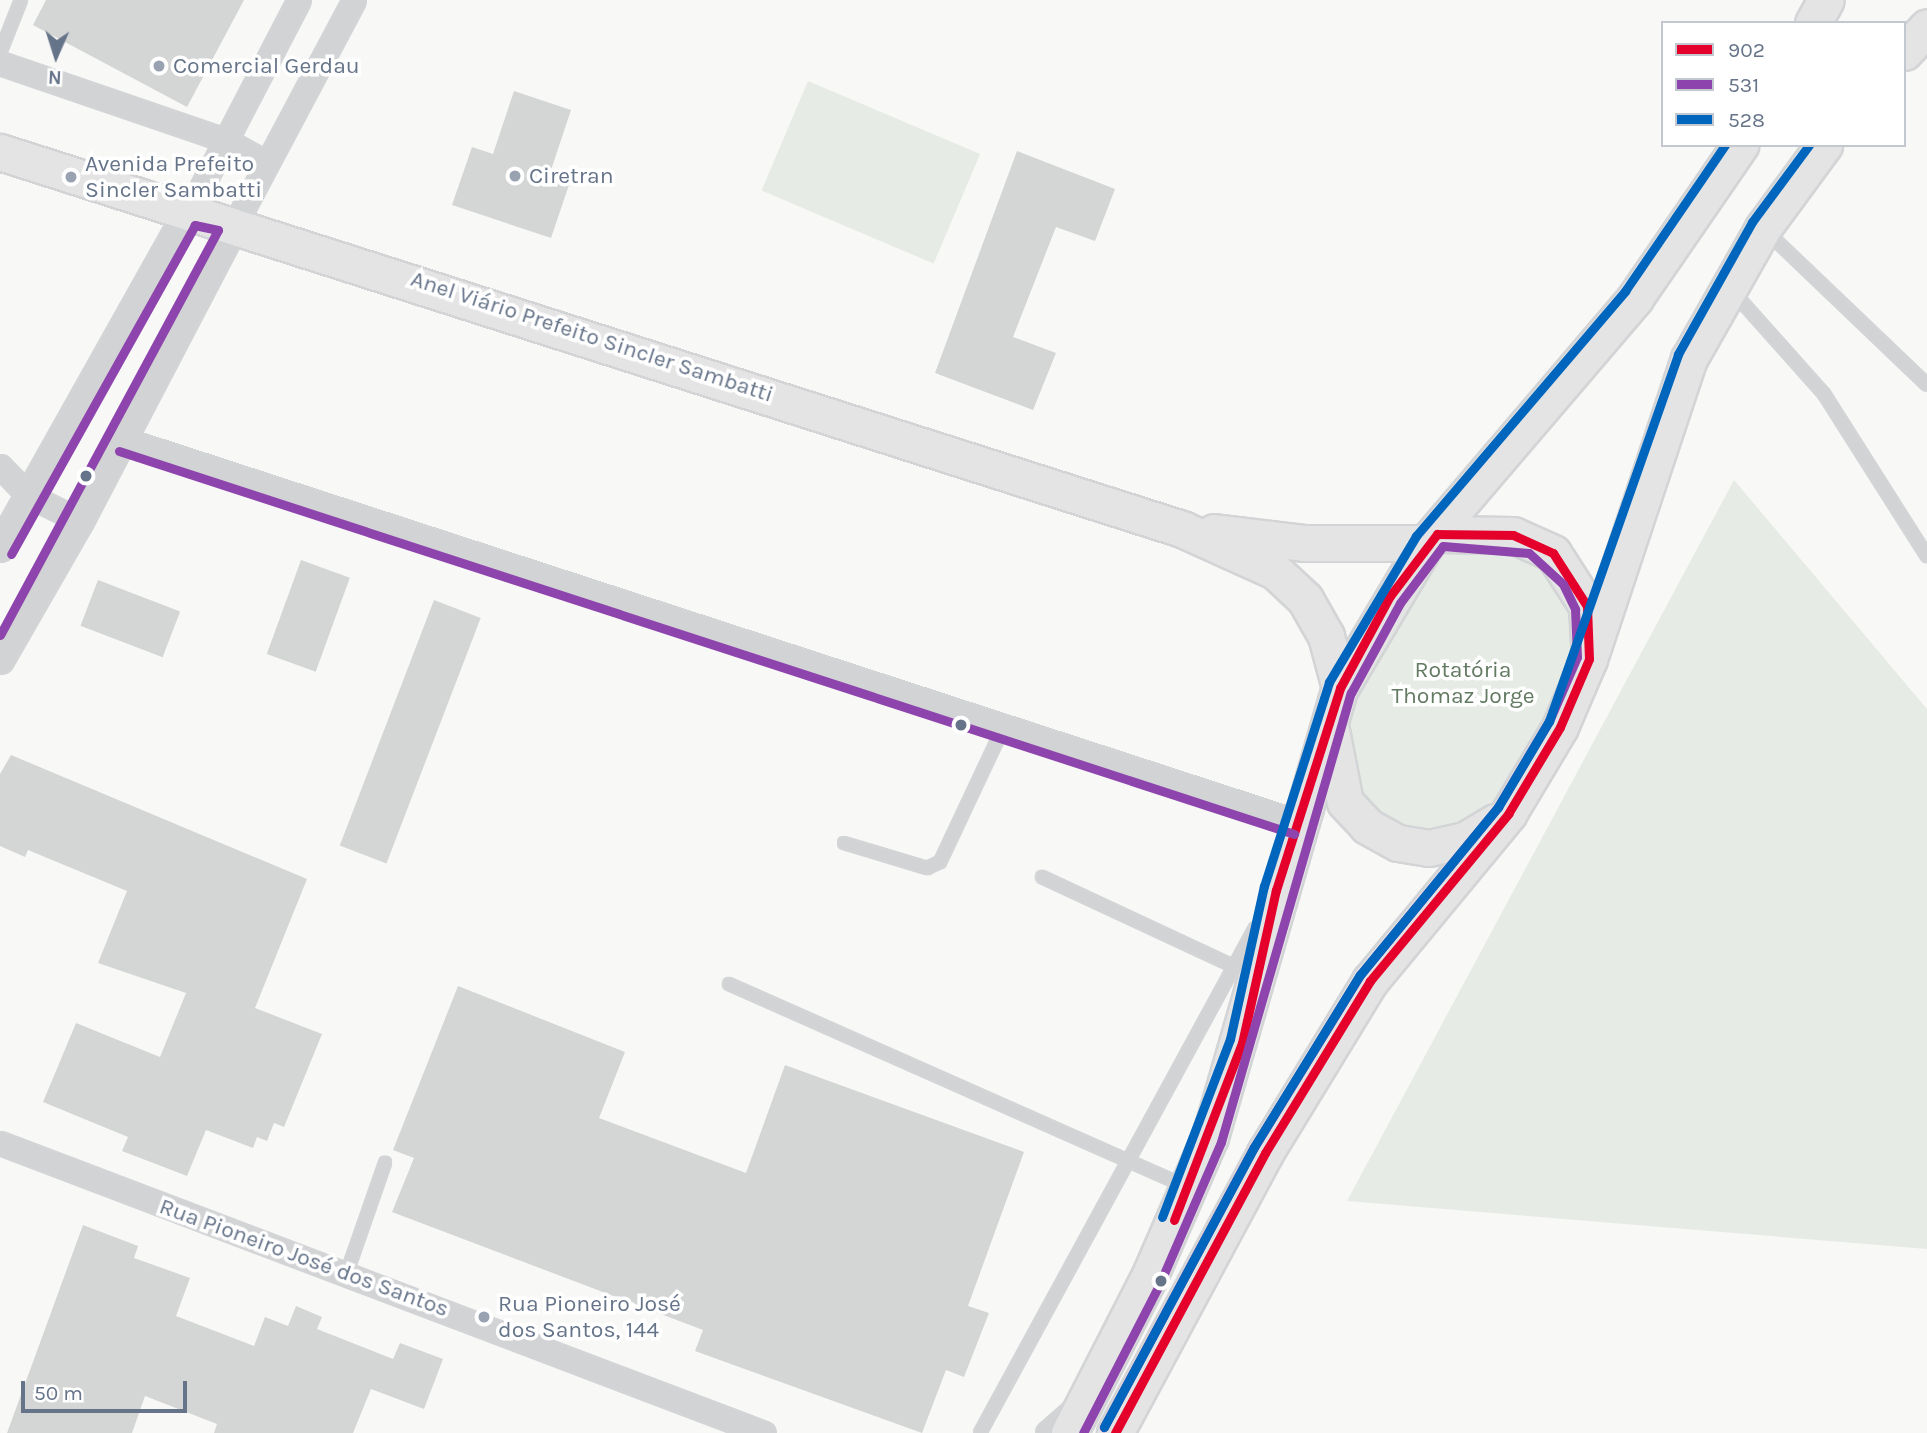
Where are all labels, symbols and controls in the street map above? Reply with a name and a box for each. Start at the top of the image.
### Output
north arrow [21,21,91,91]
legend [1661,21,1906,147]
text: 902 [1728,38,1765,62]
place label: Comercial Gerdau [173,52,360,80]
marker: Comercial Gerdau [151,58,167,74]
text: N [48,66,62,88]
text: 531 [1728,73,1759,97]
text: 528 [1728,108,1765,132]
place label: Avenida Prefeito Sincler Sambatti [85,150,262,204]
place label: Ciretran [529,162,614,190]
marker: Ciretran [507,168,523,184]
marker: Avenida Prefeito Sincler Sambatti [63,169,79,185]
street label: Anel Viário Prefeito Sincler Sambatti [407,265,777,409]
unlabelled marker [79,469,93,483]
park label: Rotatória Thomaz Jorge [1391,656,1535,710]
unlabelled marker [954,718,968,732]
street label: Rua Pioneiro José dos Santos [156,1193,452,1323]
unlabelled marker [1154,1274,1168,1288]
place label: Rua Pioneiro José dos Santos, 144 [498,1290,681,1344]
marker: Rua Pioneiro José dos Santos, 144 [476,1309,492,1325]
scale bar [24,1366,191,1410]
text: 50 m [34,1381,83,1405]

